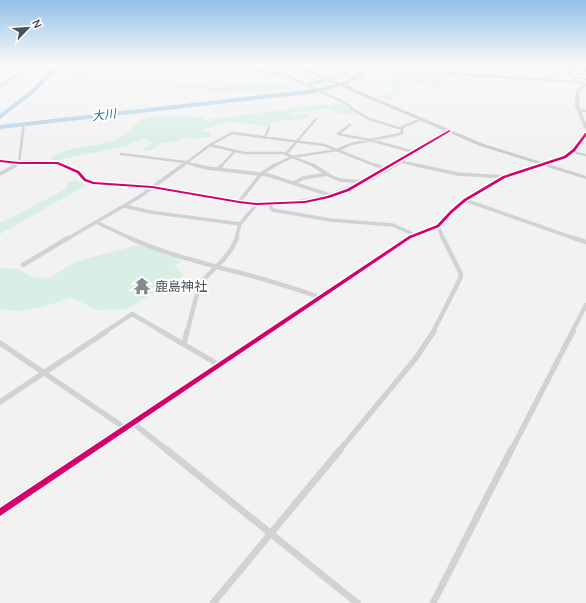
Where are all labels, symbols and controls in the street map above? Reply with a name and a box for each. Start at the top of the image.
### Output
north arrow [8,8,48,48]
text: N [29,17,46,30]
water label: 大川 [91,104,119,124]
temple icon: 鹿島神社 [132,276,152,296]
place label: 鹿島神社 [155,277,207,295]

